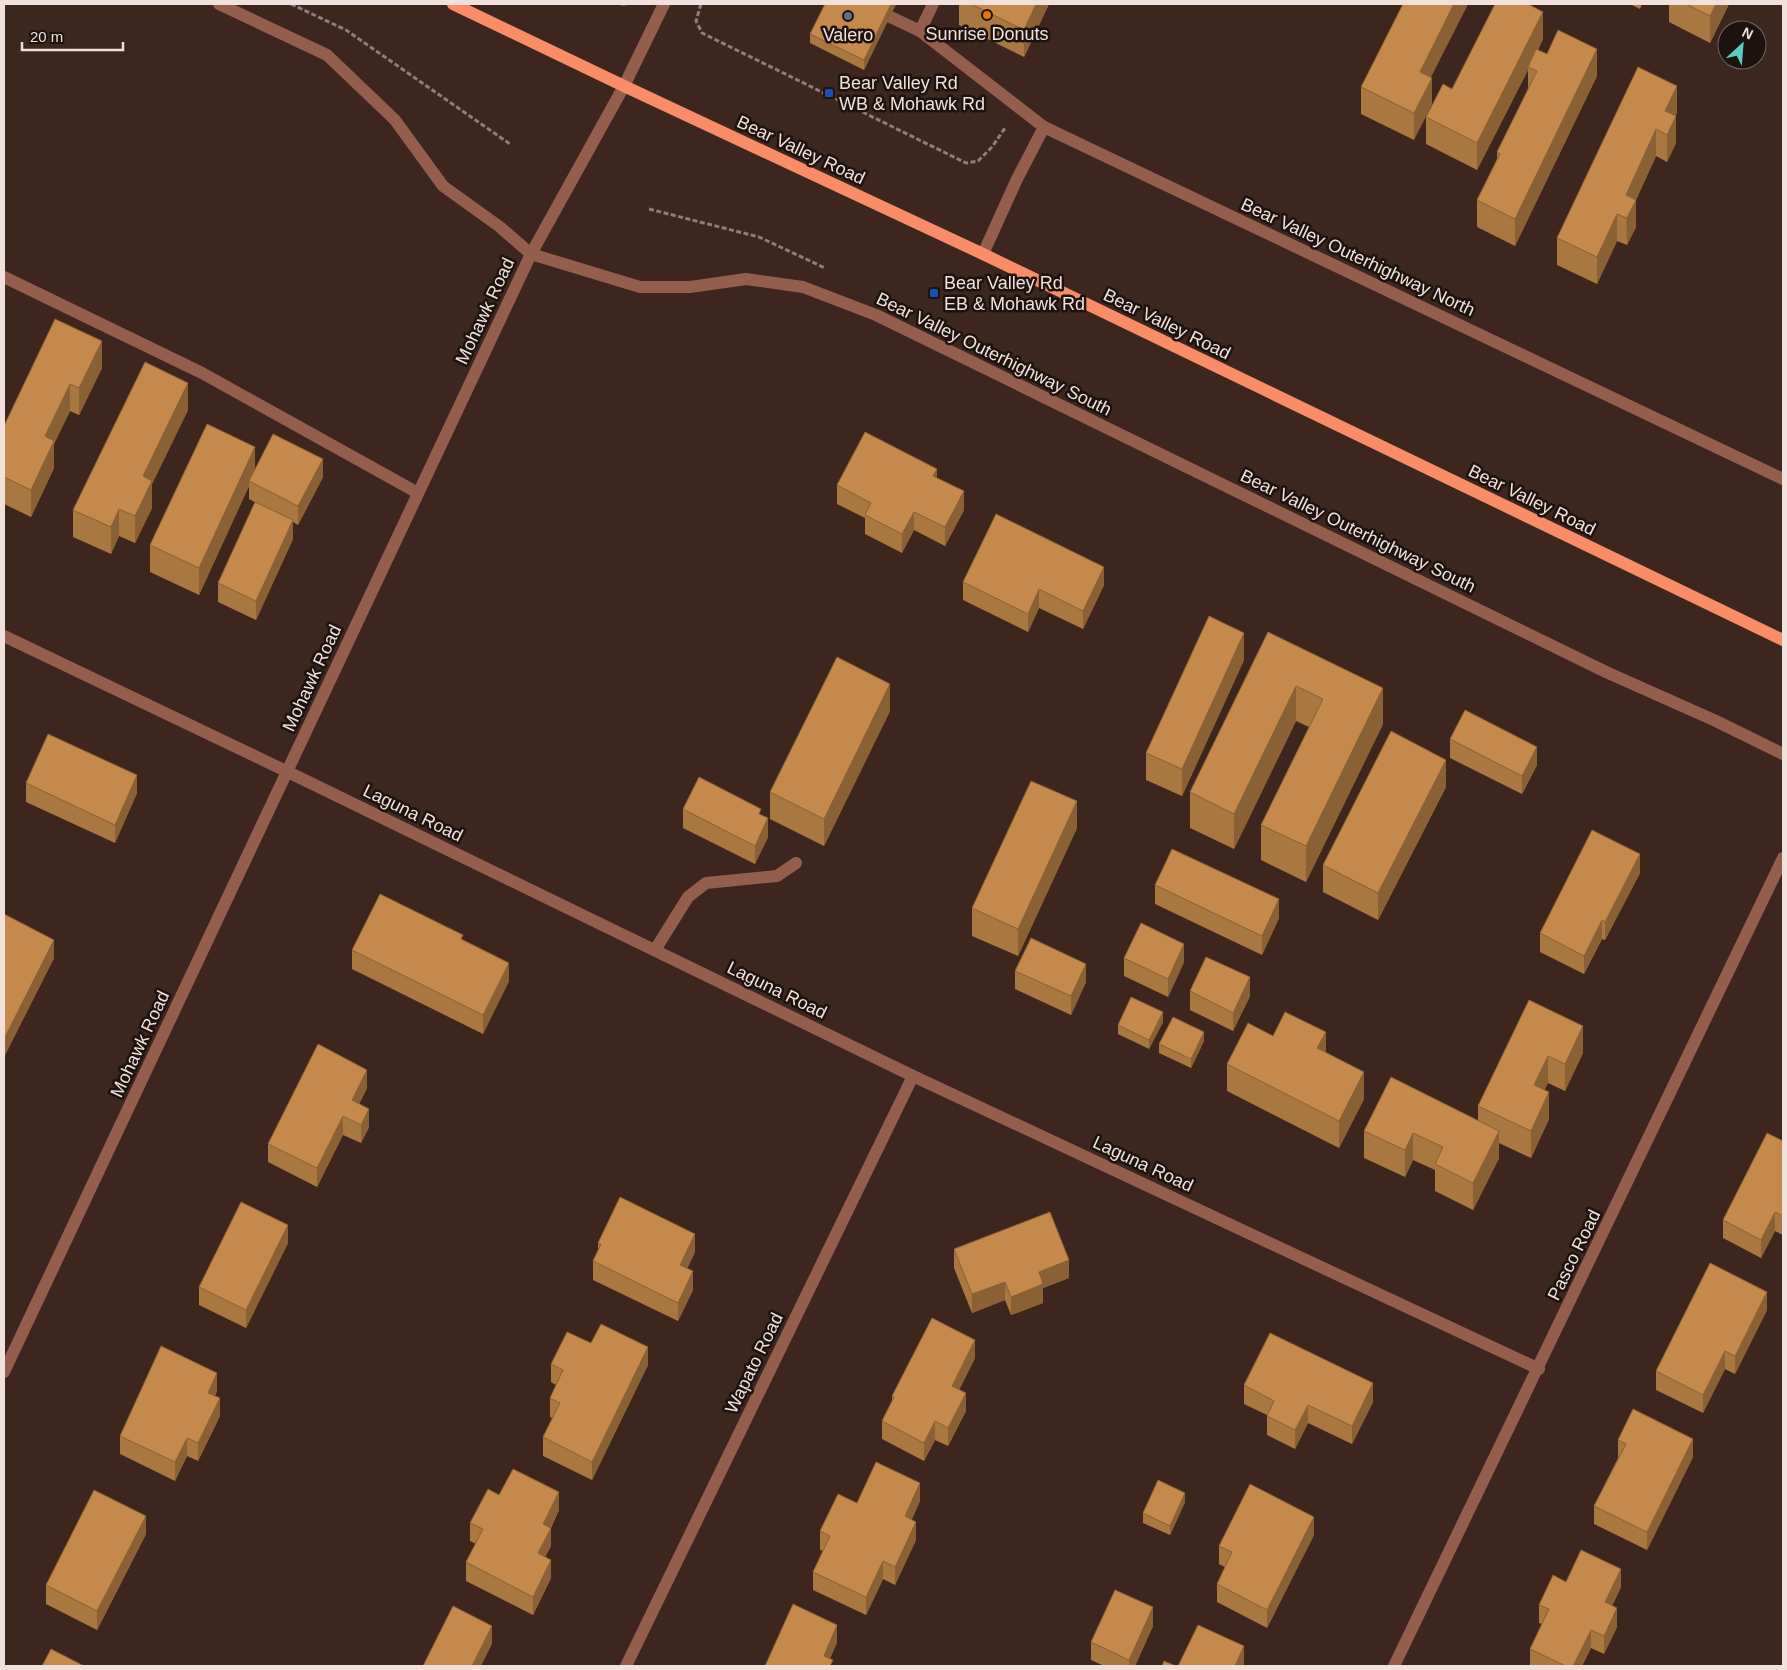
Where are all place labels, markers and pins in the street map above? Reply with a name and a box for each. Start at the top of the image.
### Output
marker: Sunrise Donuts [981,9,993,21]
marker: Valero [842,10,854,22]
place label: Sunrise Donuts [925,24,1049,44]
place label: Valero [823,25,873,45]
place label: Bear Valley Rd WB & Mohawk Rd [839,73,985,114]
marker: Bear Valley Rd WB & Mohawk Rd [823,87,835,99]
place label: Bear Valley Rd EB & Mohawk Rd [944,273,1085,314]
marker: Bear Valley Rd EB & Mohawk Rd [928,287,940,299]

